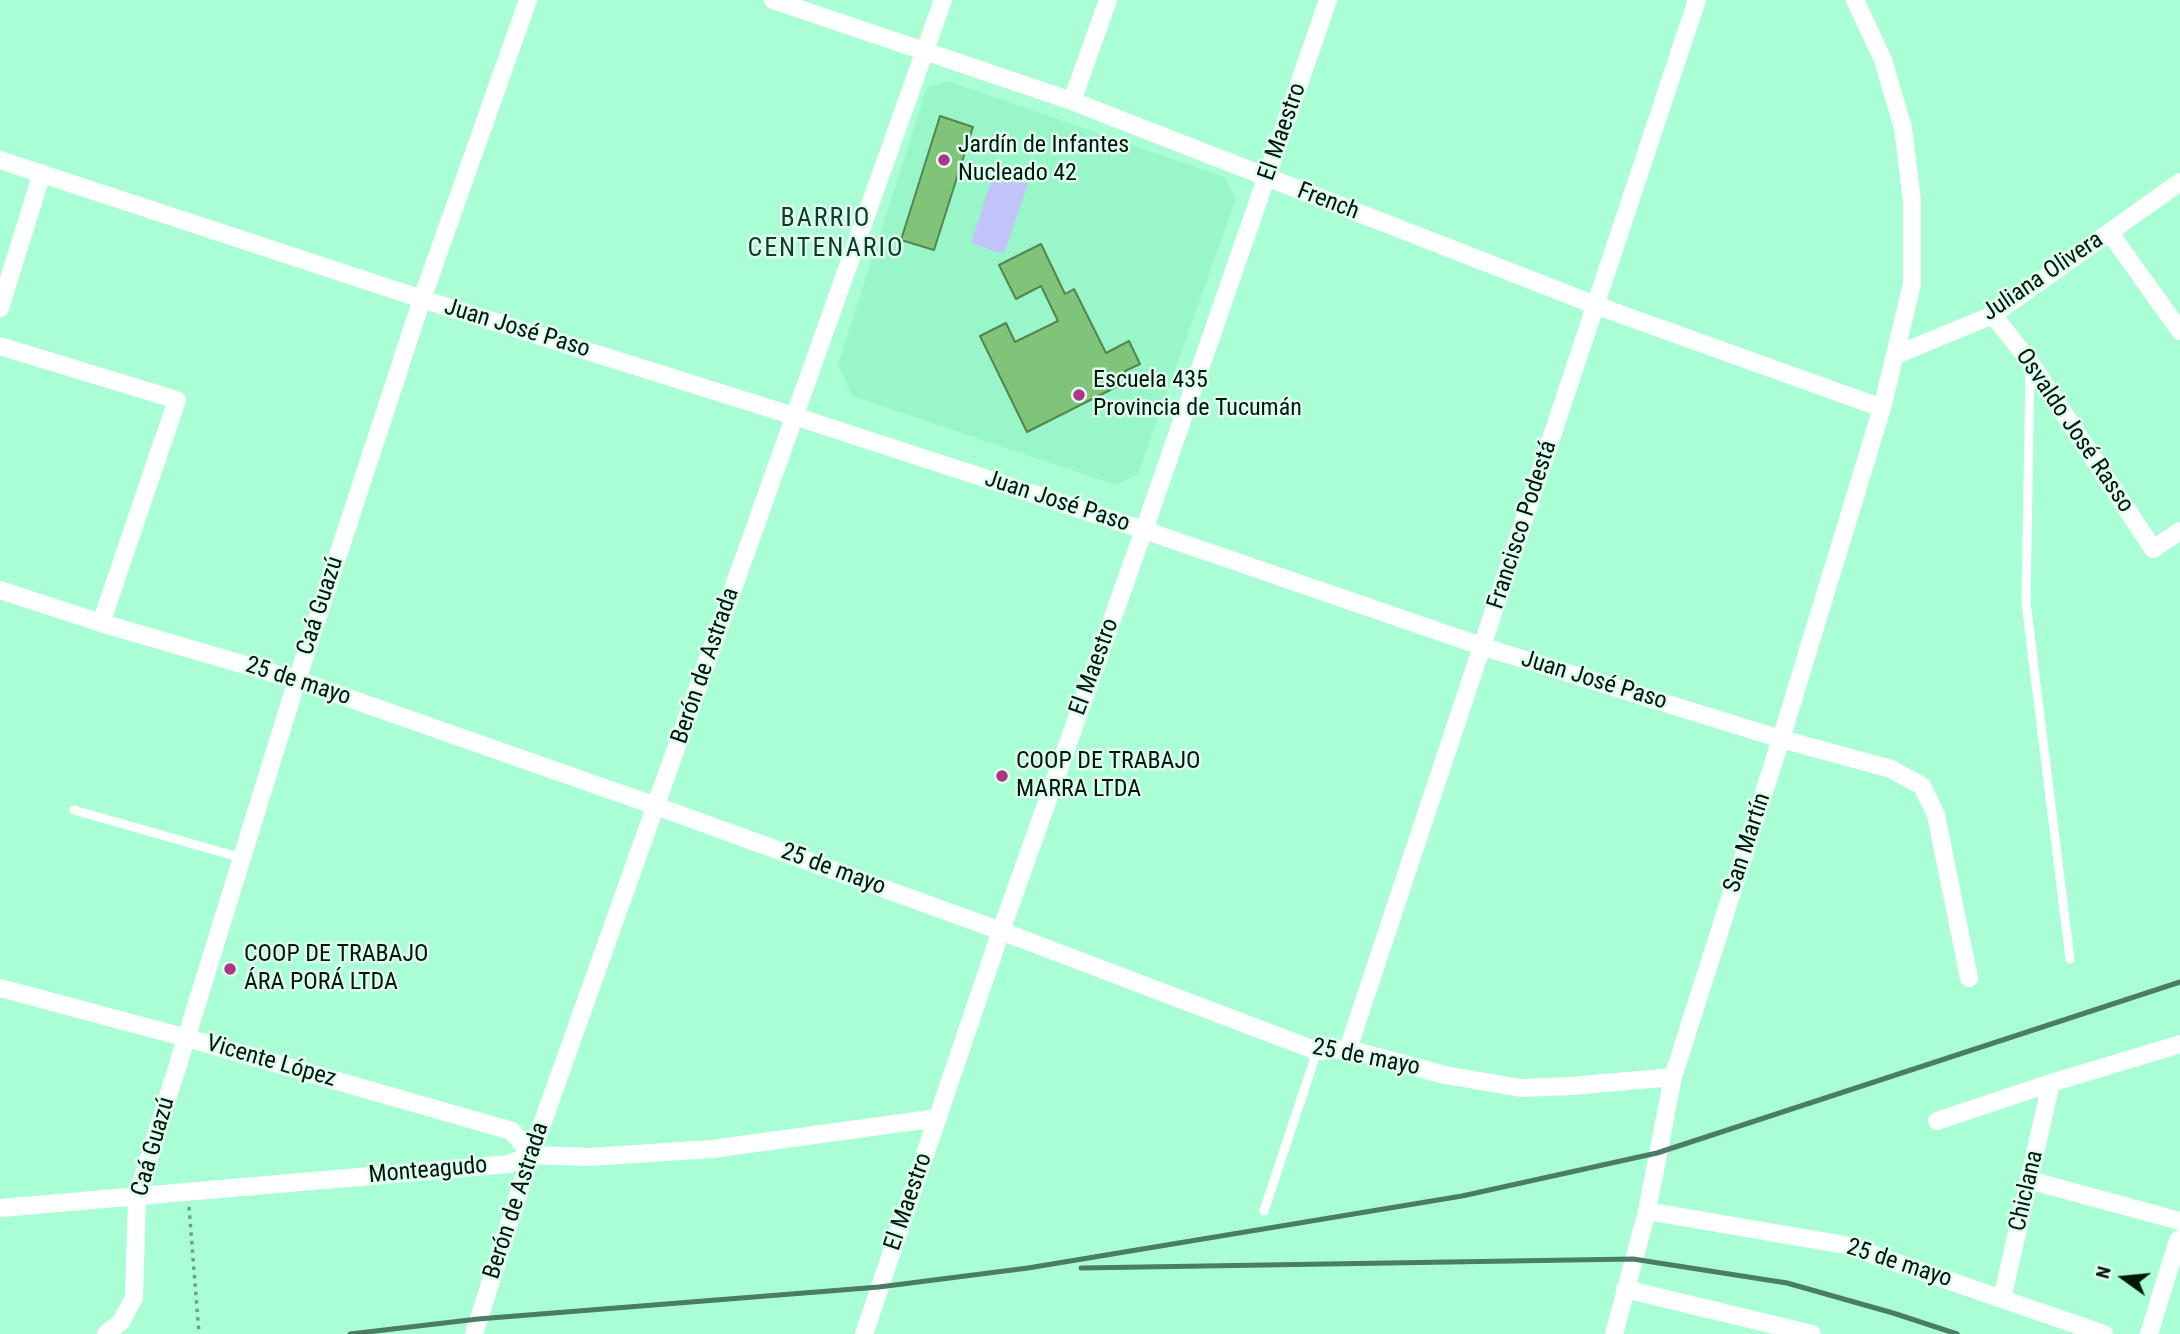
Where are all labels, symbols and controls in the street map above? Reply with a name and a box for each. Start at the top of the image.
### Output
street label: El Maestro [1253,80,1313,184]
place label: Jardín de Infantes Nucleado 42 [958,132,1129,188]
marker: Jardín de Infantes Nucleado 42 [936,152,952,168]
street label: French [1293,177,1363,227]
district label: BARRIO CENTENARIO [749,203,903,264]
street label: Juliana Olivera [1977,226,2109,328]
street label: Juan José Paso [441,293,593,365]
street label: Osvaldo José Rasso [2009,344,2139,518]
place label: Escuela 435 Provincia de Tucumán [1093,367,1302,423]
marker: Escuela 435 Provincia de Tucumán [1071,387,1087,403]
street label: Francisco Podestá [1482,437,1564,613]
street label: Juan José Paso [981,465,1133,539]
street label: Caá Guazú [292,553,350,659]
street label: Berón de Astrada [666,584,746,748]
street label: El Maestro [1064,615,1126,719]
street label: Juan José Paso [1518,645,1670,717]
street label: 25 de mayo [242,651,354,713]
place label: COOP DE TRABAJO MARRA LTDA [1016,748,1200,804]
marker: COOP DE TRABAJO MARRA LTDA [994,768,1010,784]
street label: San Martín [1718,790,1778,896]
street label: 25 de mayo [777,838,889,902]
place label: COOP DE TRABAJO ÁRA PORÁ LTDA [244,941,428,997]
marker: COOP DE TRABAJO ÁRA PORÁ LTDA [222,961,238,977]
street label: Vicente López [203,1030,339,1094]
street label: 25 de mayo [1310,1033,1422,1083]
street label: Caá Guazú [126,1094,182,1200]
street label: Berón de Astrada [478,1119,556,1283]
street label: Chiclana [2004,1148,2050,1234]
street label: El Maestro [879,1150,939,1254]
street label: Monteagudo [367,1151,489,1191]
street label: 25 de mayo [1843,1233,1955,1295]
north arrow [2089,1243,2159,1313]
text: N [2091,1264,2116,1281]

